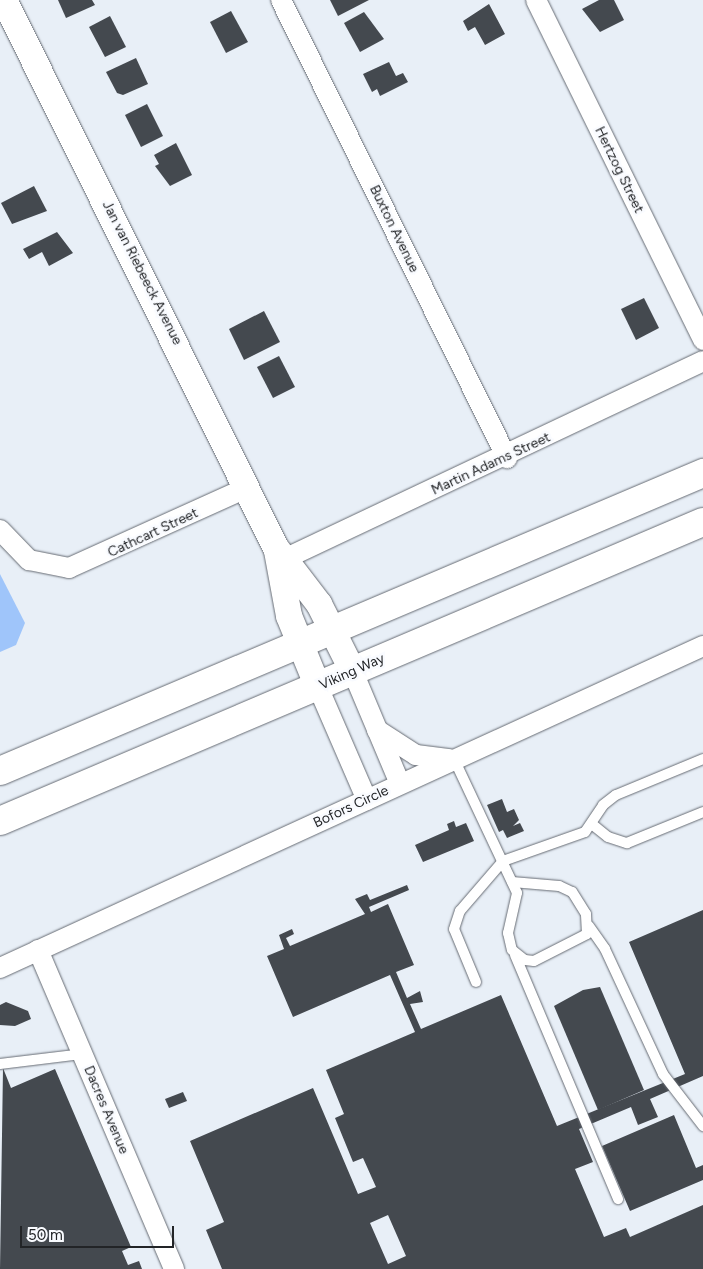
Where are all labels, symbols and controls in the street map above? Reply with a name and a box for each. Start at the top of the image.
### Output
street label: Hertzog Street [591,124,647,216]
street label: Buxton Avenue [366,183,422,275]
street label: Jan van Riebeeck Avenue [98,198,186,348]
street label: Martin Adams Street [429,429,553,499]
street label: Cathcart Street [105,505,201,561]
street label: Viking Way [317,650,387,694]
street label: Bofors Circle [311,782,391,832]
street label: Dacres Avenue [80,1063,132,1157]
scale bar [22,1216,176,1248]
text: 50 m [28,1226,63,1244]

